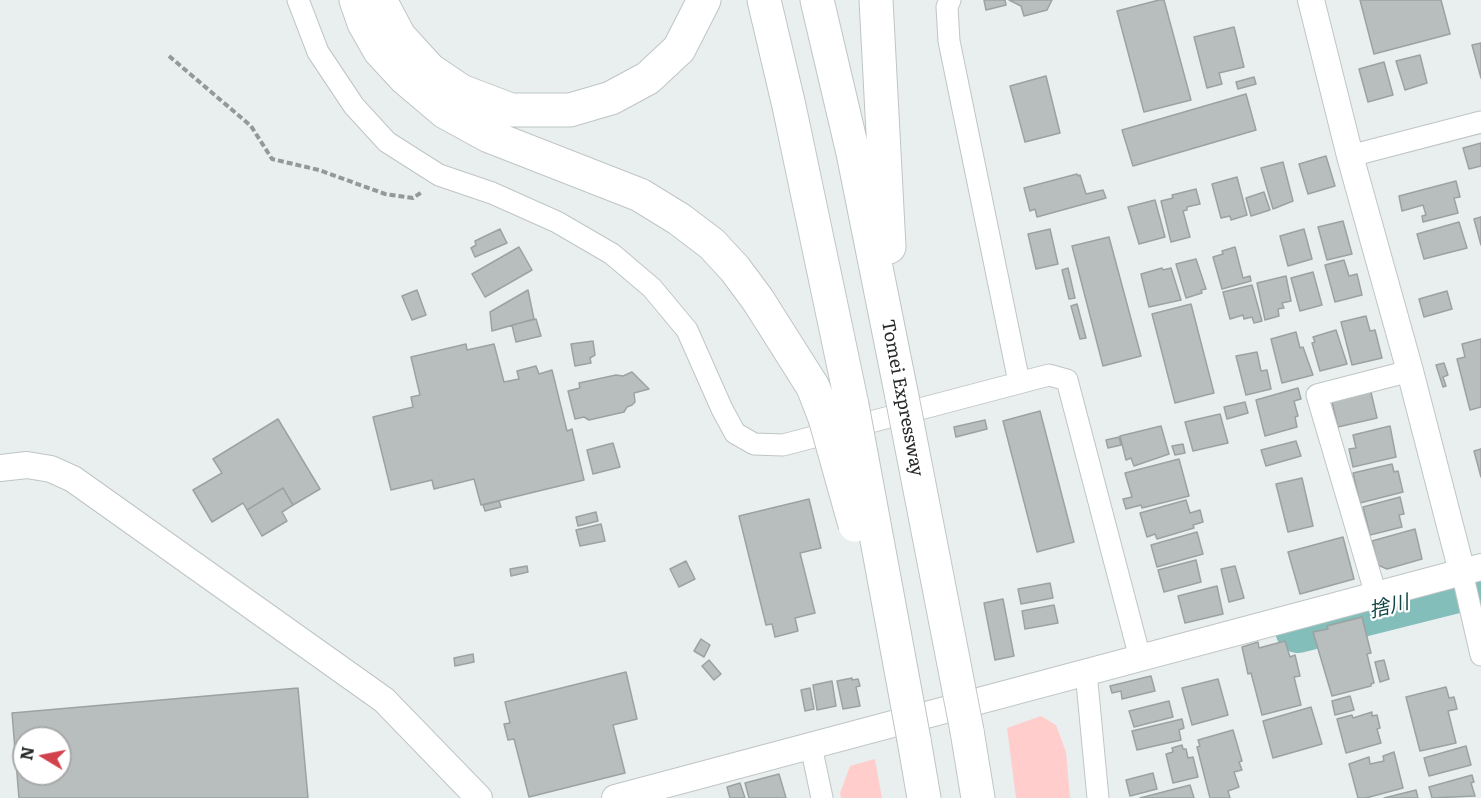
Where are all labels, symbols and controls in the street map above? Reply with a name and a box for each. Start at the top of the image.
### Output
street label: Tomei Expressway [876,318,928,478]
water label: 捨川 [1367,591,1411,623]
north arrow [12,726,72,786]
text: N [13,745,39,762]

